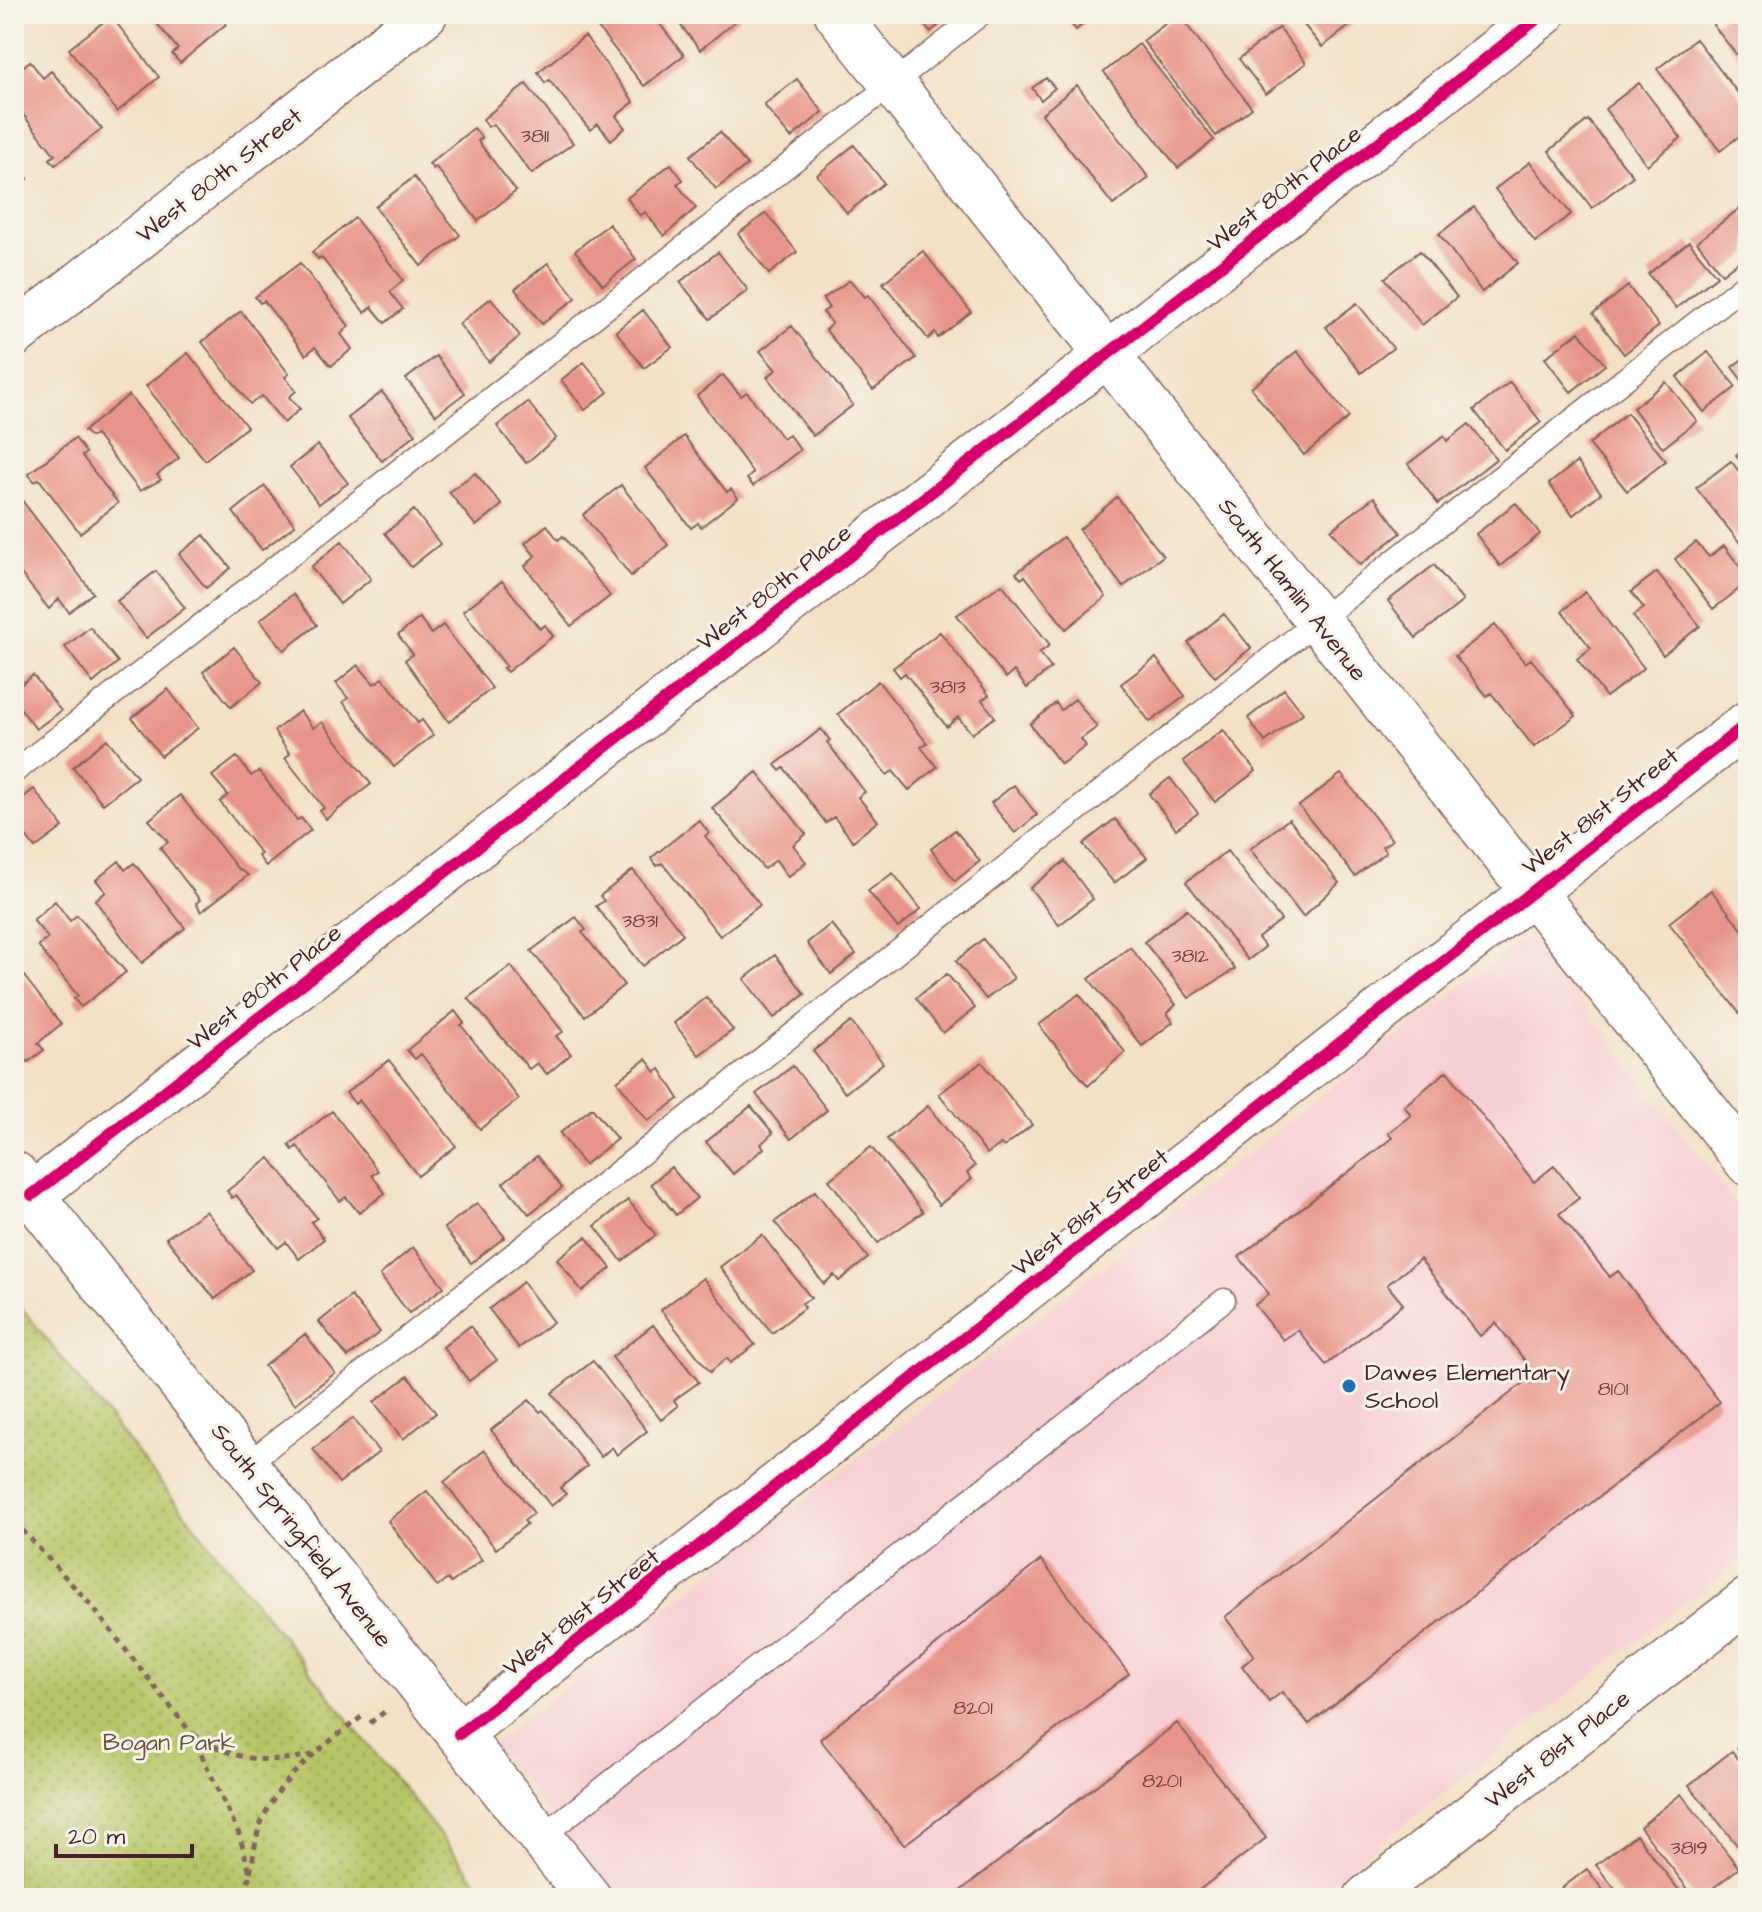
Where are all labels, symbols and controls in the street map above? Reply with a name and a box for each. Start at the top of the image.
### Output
street label: West 80th Street [129,100,310,252]
street label: West 80th Place [1200,117,1369,260]
house number: 3811 [521,122,550,150]
street label: South Hamlin Avenue [1210,491,1375,689]
street label: West 80th Place [690,516,859,659]
house number: 3813 [930,673,966,701]
street label: West 81st Street [1515,739,1687,884]
house number: 3831 [622,907,658,935]
street label: West 80th Place [180,916,349,1059]
house number: 3812 [1171,942,1209,970]
street label: West 81st Street [1005,1140,1177,1285]
place label: Dawes Elementary School [1365,1356,1570,1418]
house number: 8101 [1598,1375,1629,1403]
marker: Dawes Elementary School [1340,1377,1358,1395]
street label: South Springfield Avenue [202,1416,400,1656]
street label: West 81st Street [496,1540,668,1685]
street label: West 81st Place [1478,1682,1638,1817]
house number: 8201 [953,1694,993,1722]
park label: Bogan Park [103,1726,235,1761]
house number: 8201 [1142,1767,1182,1795]
scale bar [56,1808,192,1858]
text: 20 m [68,1820,125,1854]
house number: 3819 [1670,1834,1708,1862]

